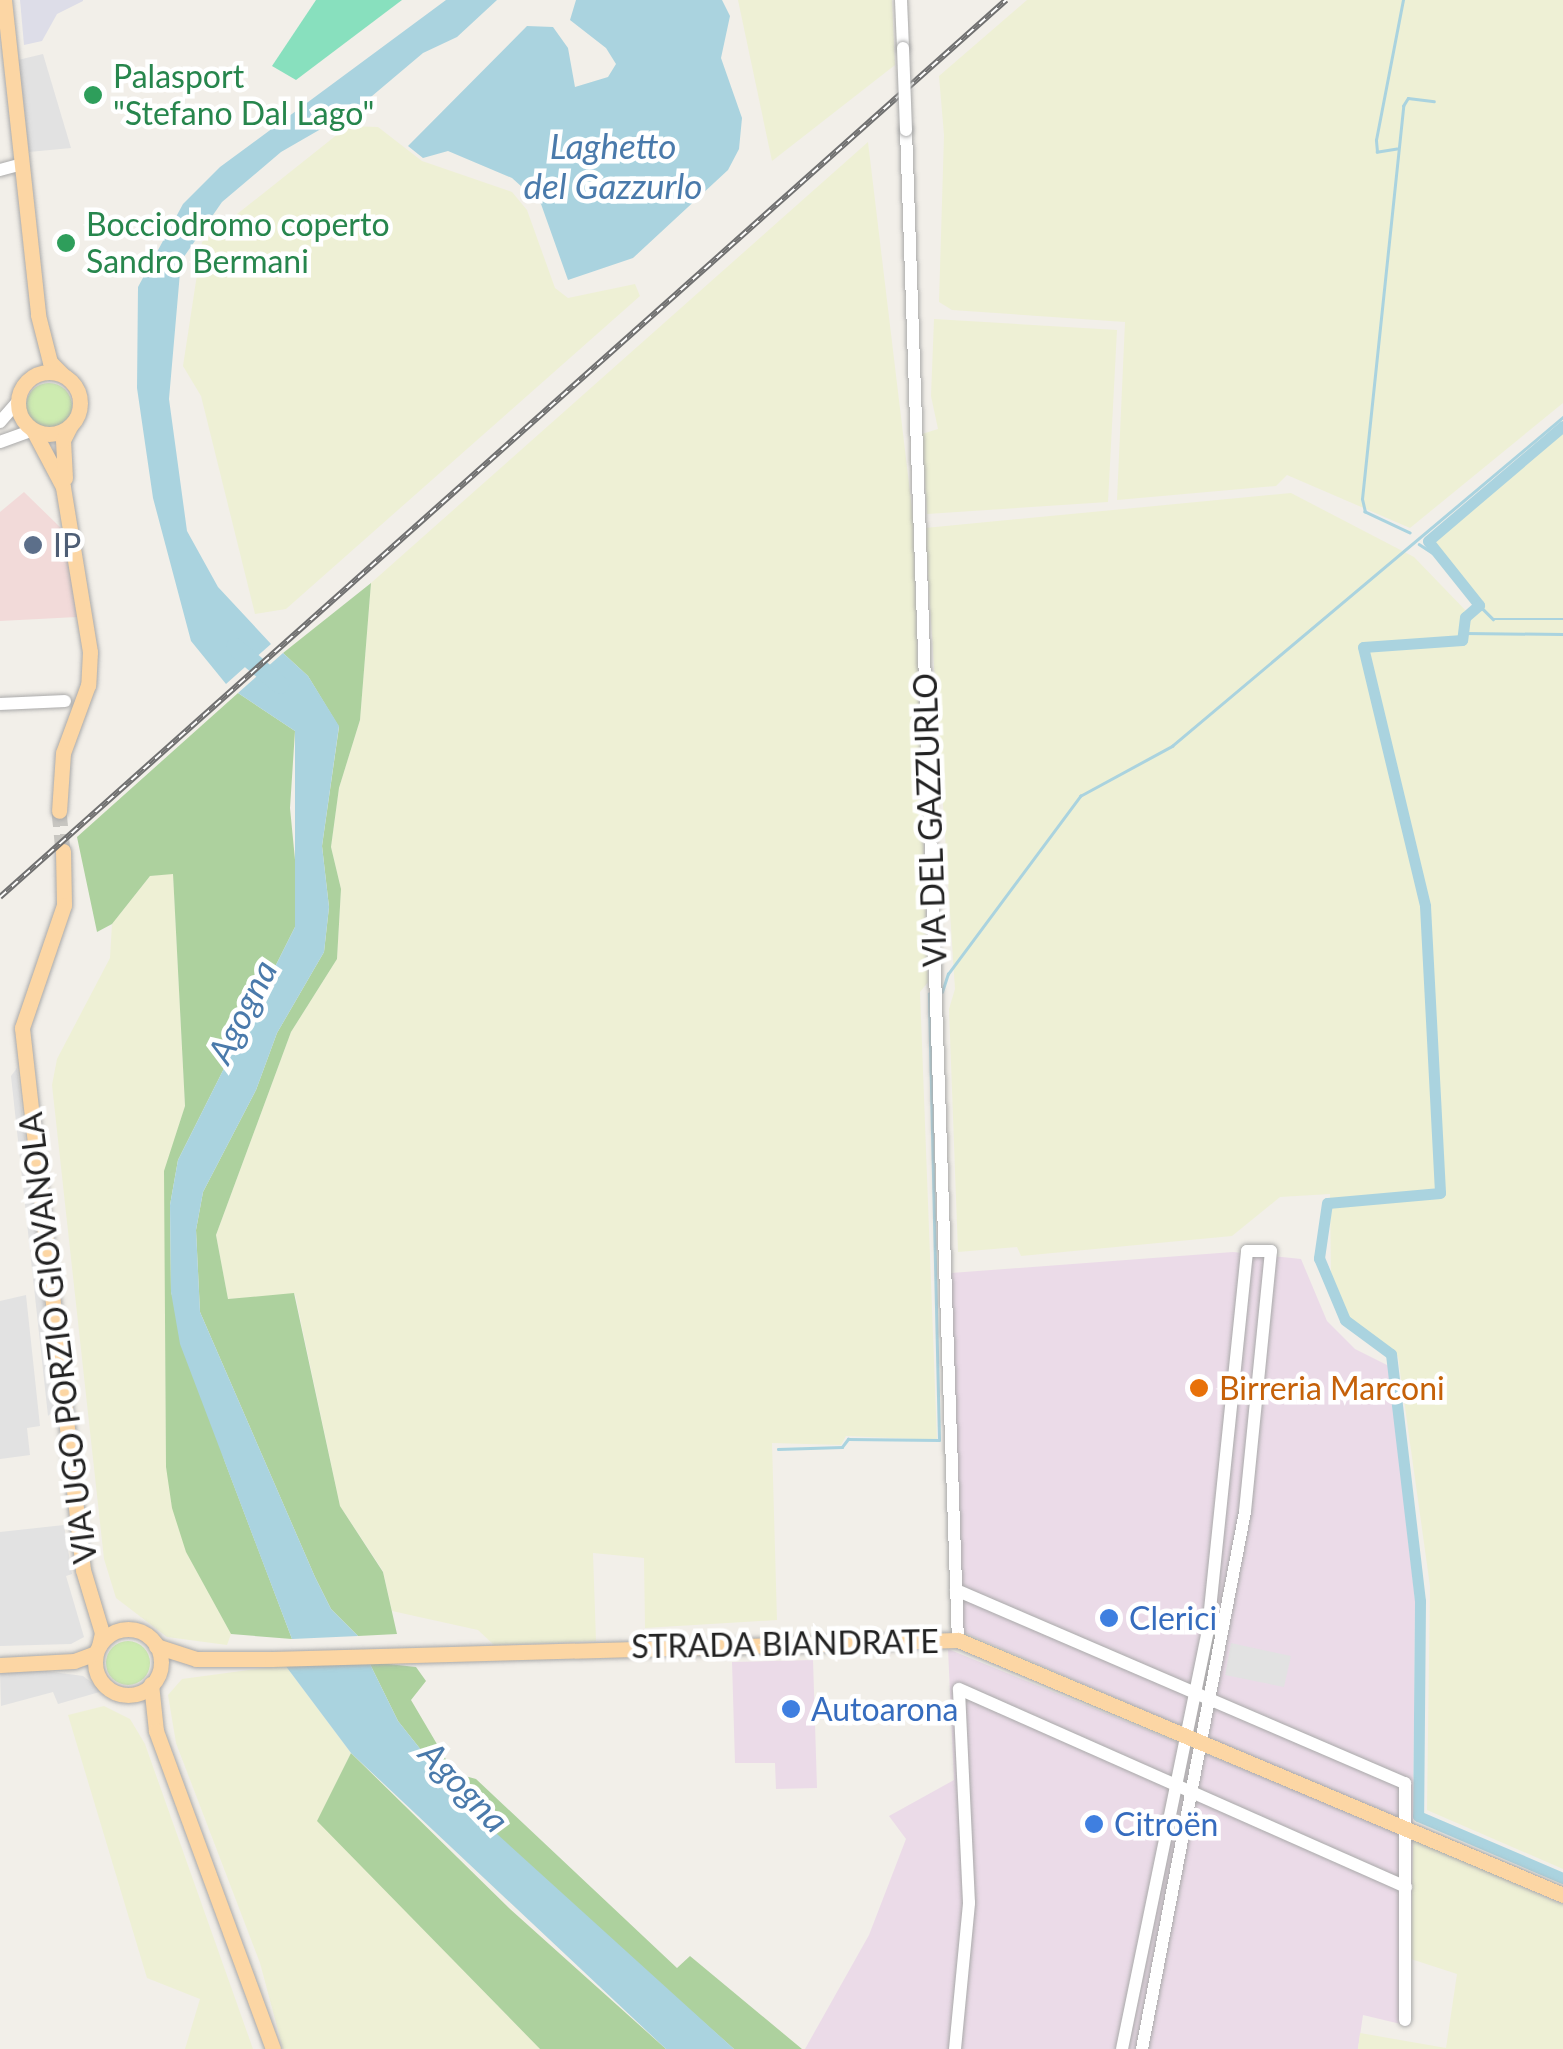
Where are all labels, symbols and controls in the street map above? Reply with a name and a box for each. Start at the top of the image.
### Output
place label: Palasport "Stefano Dal Lago" [113,58,374,133]
marker: Palasport "Stefano Dal Lago" [82,84,104,106]
water label: Laghetto del Gazzurlo [523,124,703,206]
place label: Bocciodromo coperto Sandro Bermani [86,206,390,281]
marker: Bocciodromo coperto Sandro Bermani [55,232,77,254]
place label: IP [53,526,81,564]
marker: IP [22,534,44,556]
street label: VIA DEL GAZZURLO [906,671,954,969]
water label: Agogna [197,952,285,1070]
street label: VIA UGO PORZIO GIOVANOLA [11,1110,105,1566]
place label: Birreria Marconi [1219,1369,1445,1407]
marker: Birreria Marconi [1188,1377,1210,1399]
place label: Clerici [1129,1599,1217,1637]
marker: Clerici [1098,1607,1120,1629]
street label: STRADA BIANDRATE [630,1622,940,1666]
place label: Autoarona [811,1690,958,1728]
marker: Autoarona [780,1698,802,1720]
water label: Agogna [412,1732,518,1840]
place label: Citroën [1114,1805,1218,1843]
marker: Citroën [1083,1813,1105,1835]

